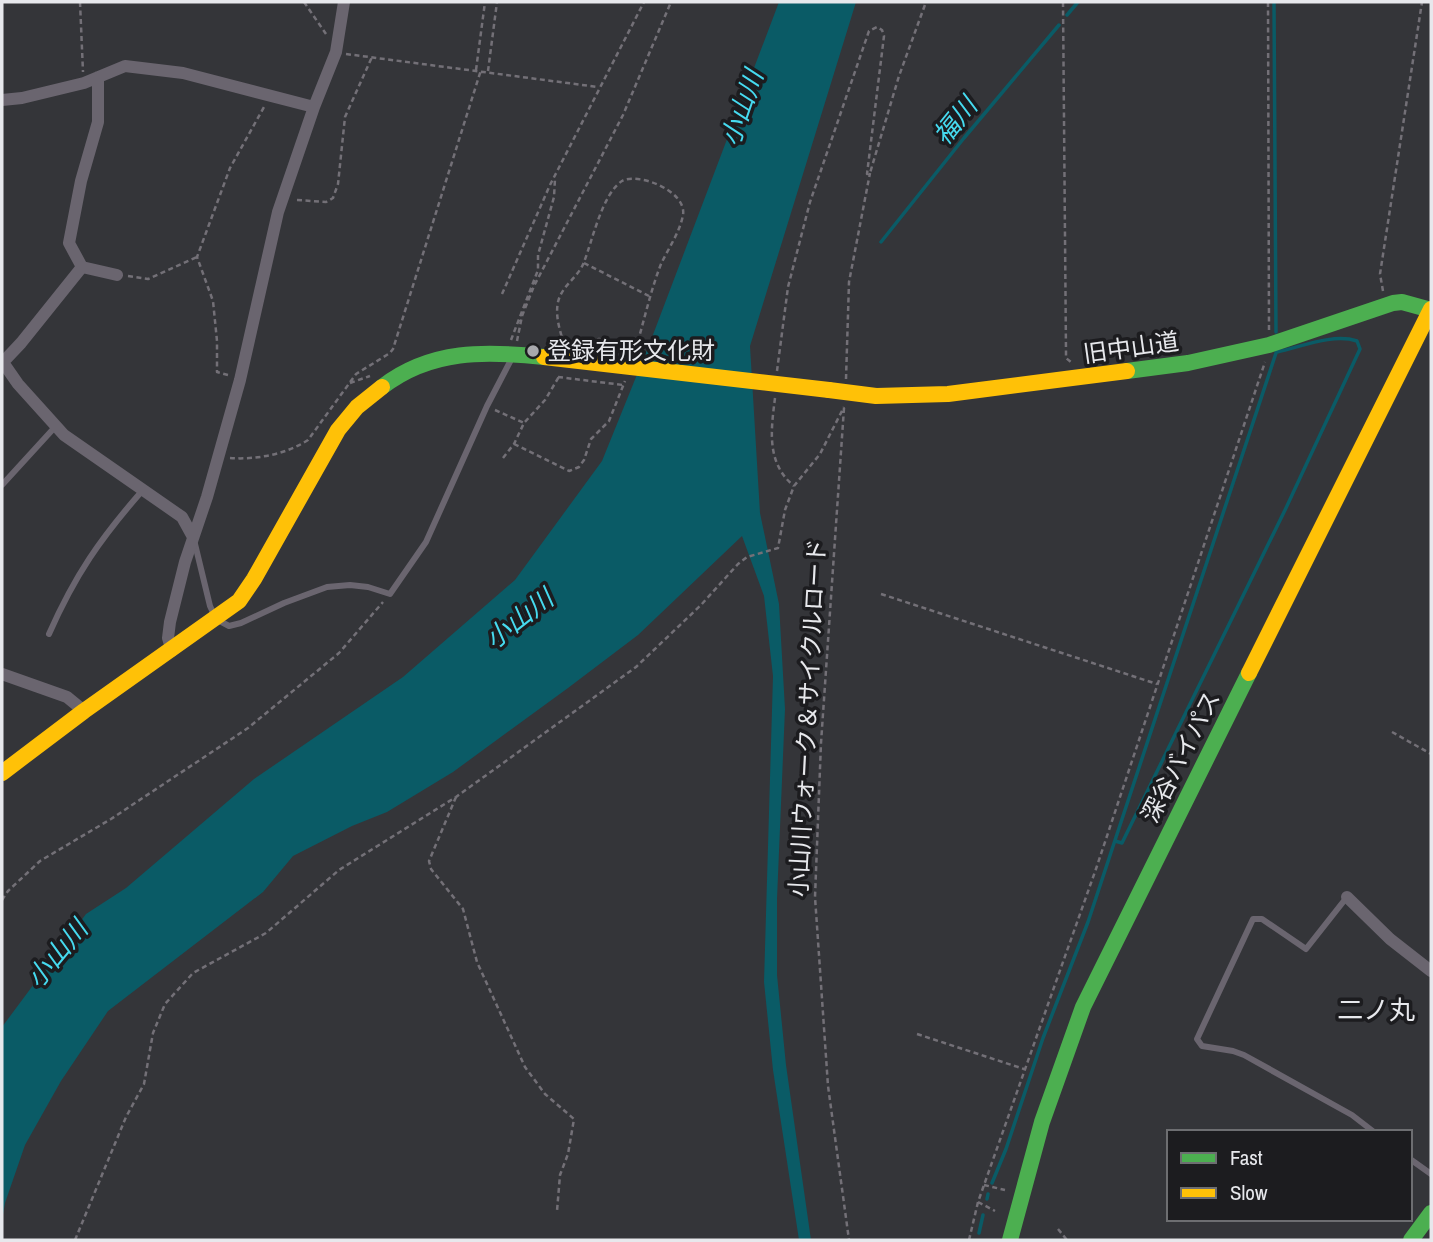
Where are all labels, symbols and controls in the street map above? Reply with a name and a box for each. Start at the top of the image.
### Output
water label: 小山川 [712,62,772,150]
water label: 福川 [925,87,986,152]
street label: 旧中山道 [1081,324,1181,370]
place label: 登録有形文化財 [547,334,715,366]
marker: 登録有形文化財 [525,343,541,359]
street label: 小山川ウォーク＆サイクルロード [782,538,832,898]
water label: 小山川 [477,579,563,656]
street label: 深谷バイパス [1133,685,1227,828]
water label: 小山川 [18,910,97,995]
district label: 二ノ丸 [1337,992,1415,1027]
legend [1167,1130,1412,1221]
text: Fast [1230,1143,1263,1172]
text: Slow [1230,1178,1268,1207]

